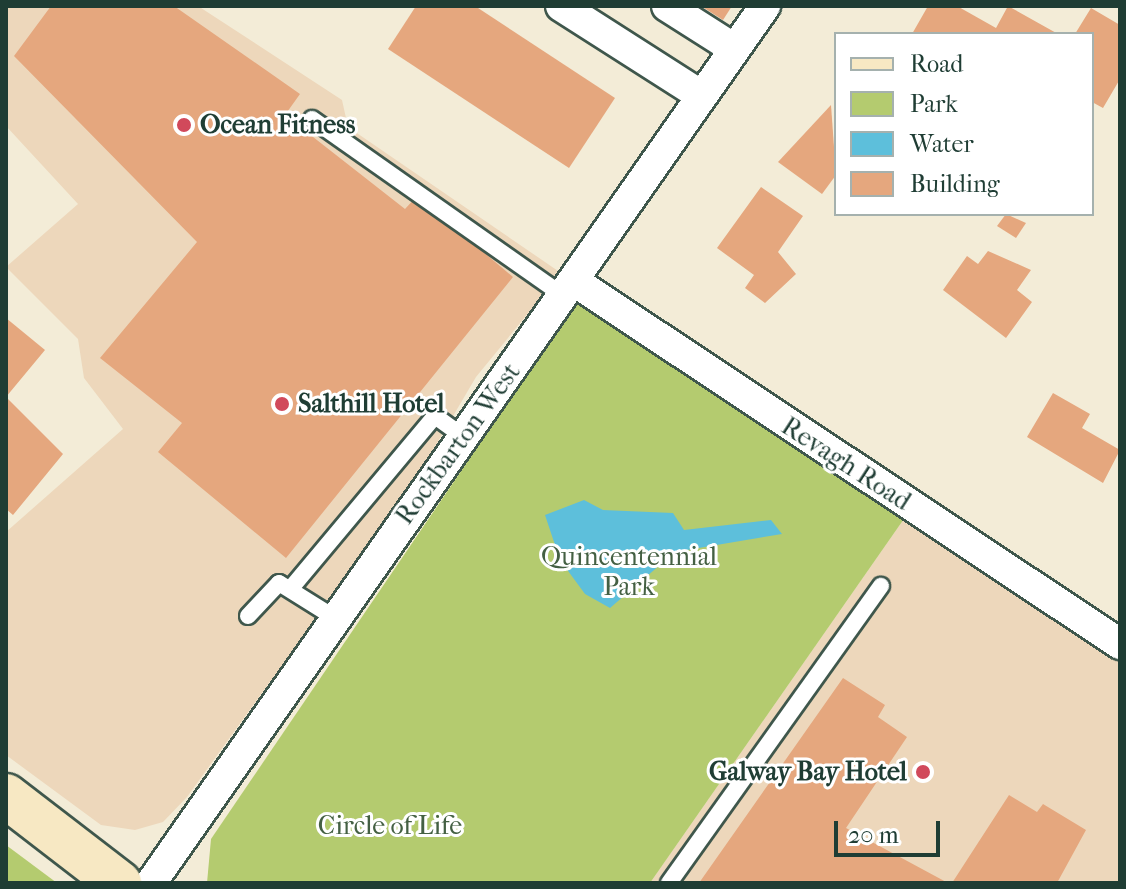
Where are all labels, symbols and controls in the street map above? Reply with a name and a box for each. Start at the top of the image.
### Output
legend [834,32,1094,216]
text: Road [910,50,963,78]
text: Park [910,90,958,118]
place label: Ocean Fitness [200,109,355,141]
marker: Ocean Fitness [175,116,193,134]
text: Water [910,130,974,158]
text: Building [910,170,1000,198]
street label: Rockbarton West [389,357,527,531]
place label: Salthill Hotel [298,388,445,420]
marker: Salthill Hotel [273,395,291,413]
street label: Revagh Road [776,411,916,517]
park label: Quincentennial Park [541,541,717,602]
place label: Galway Bay Hotel [709,756,907,788]
marker: Galway Bay Hotel [914,763,932,781]
scale bar [838,805,944,855]
park label: Circle of Life [318,810,462,842]
text: 20 m [848,821,899,849]

